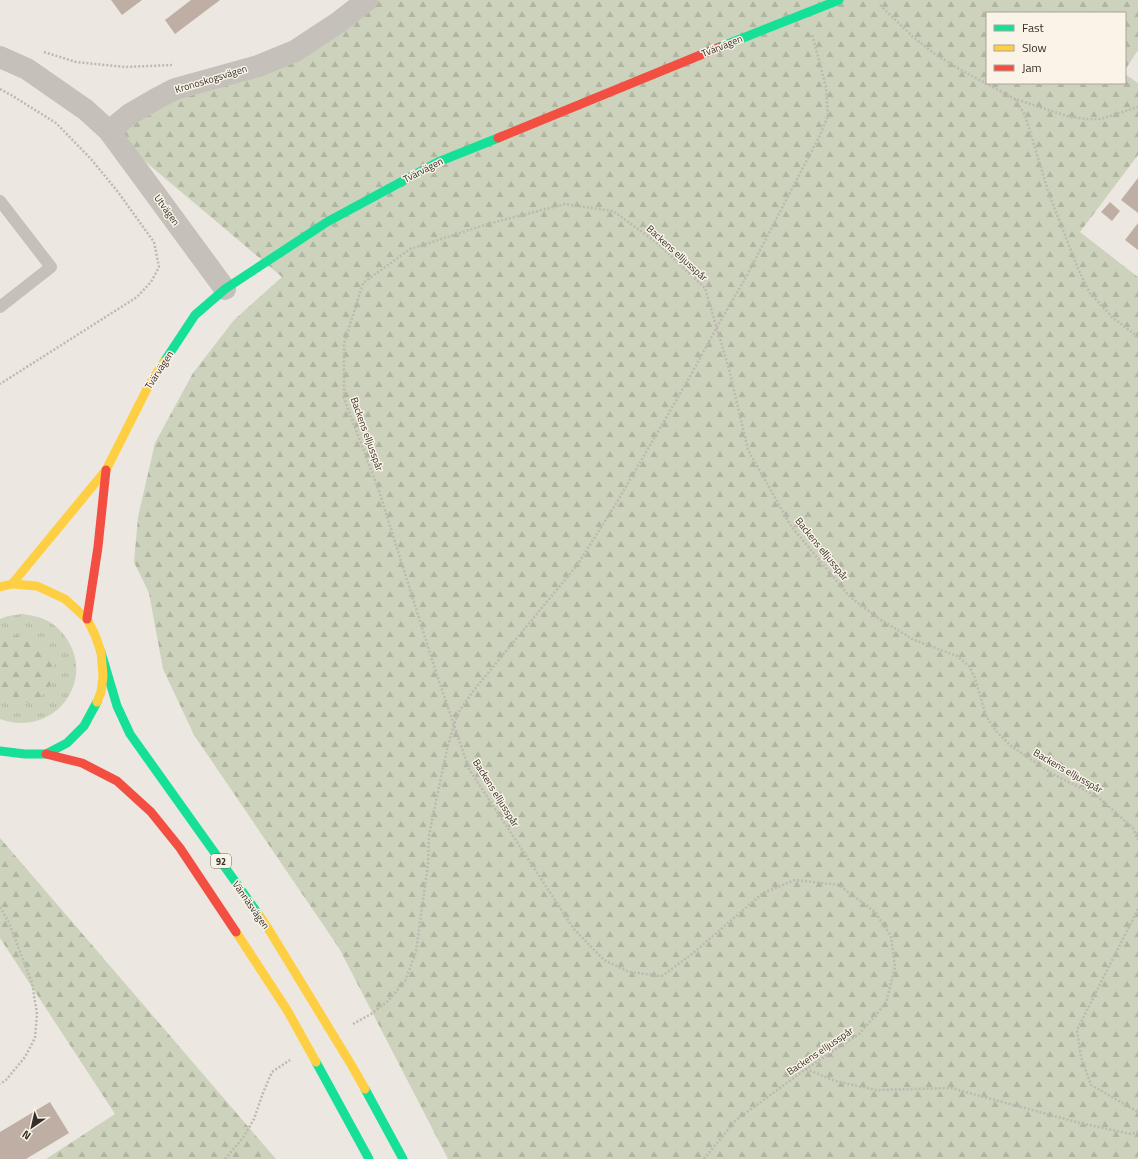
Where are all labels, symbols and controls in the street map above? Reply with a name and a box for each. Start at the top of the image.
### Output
legend [986,12,1126,84]
text: Fast [1022,18,1045,37]
street label: Tvärvägen [699,31,745,61]
text: Slow [1022,38,1047,57]
text: Jam [1022,58,1042,77]
street label: Kronoskogsvägen [173,61,249,97]
street label: Tvärvägen [400,154,446,186]
street label: Utvägen [151,191,183,229]
street label: Backens elljusspår [643,221,711,285]
street label: Tvärvägen [141,348,177,392]
street label: Backens elljusspår [347,395,388,474]
street label: Backens elljusspår [792,514,853,584]
street label: Backens elljusspår [1031,745,1106,797]
street label: Backens elljusspår [469,756,523,830]
road number: 92 [211,854,231,868]
street label: Vännäsvägen [229,878,273,932]
street label: Backens elljusspår [784,1023,857,1079]
north arrow [12,1107,52,1147]
text: N [19,1127,34,1144]

